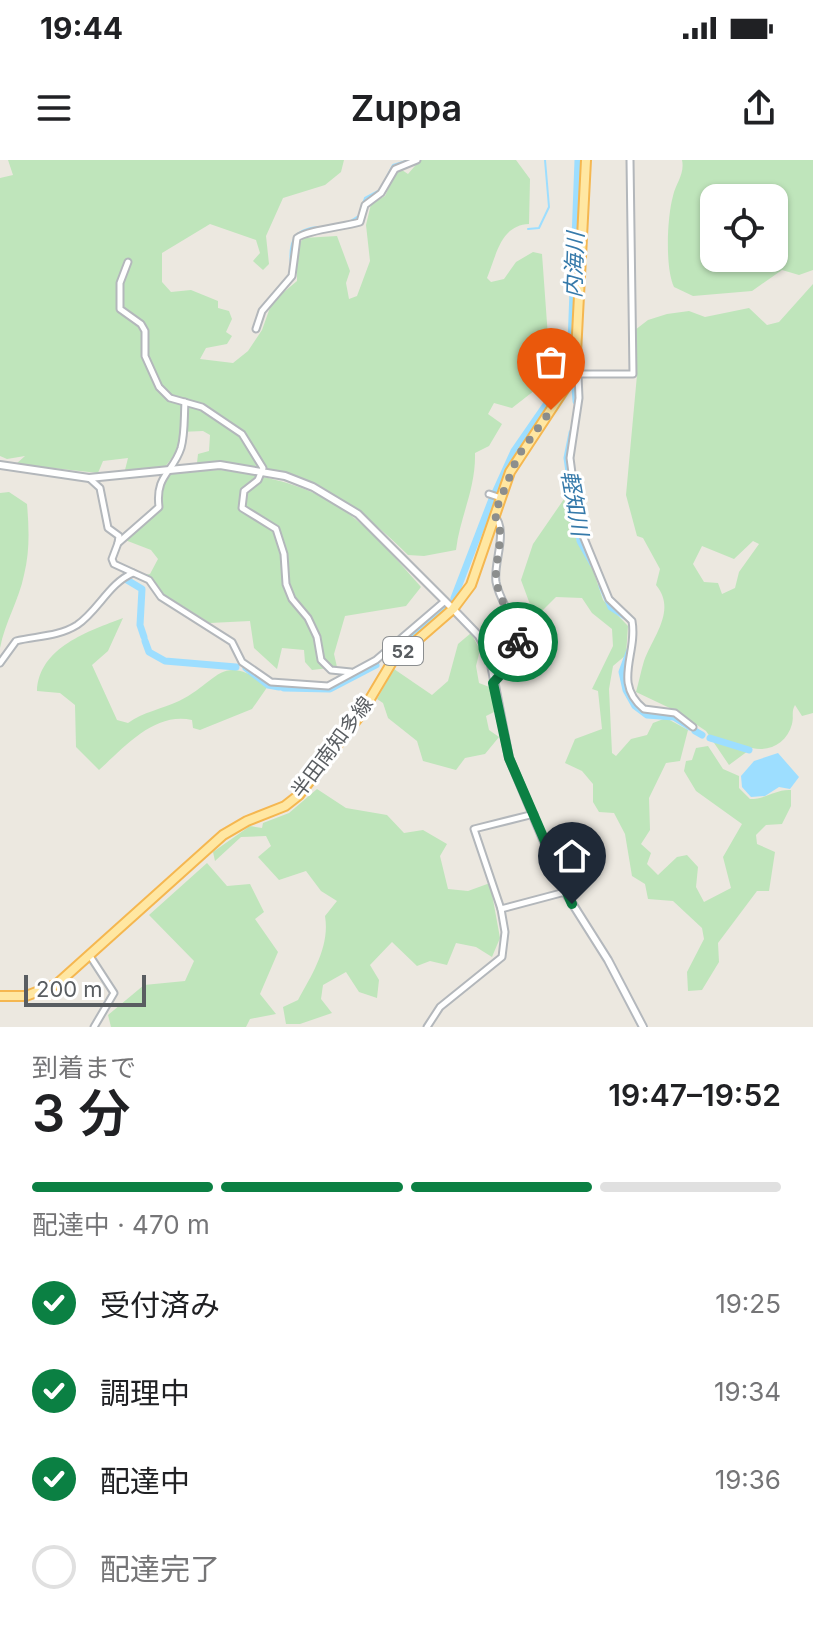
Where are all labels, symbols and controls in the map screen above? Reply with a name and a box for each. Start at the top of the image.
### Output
text: 19:44 [40,10,123,46]
icon: menu [32,86,76,130]
text: Zuppa [351,86,462,130]
icon: share [737,86,781,130]
map controls [700,184,788,272]
button: locate [700,184,788,272]
water label: 内海川 [560,230,588,298]
pin [517,328,585,410]
icon: bag [529,340,573,384]
water label: 軽知川 [556,468,594,540]
courier [478,602,558,682]
icon: bike [496,620,540,664]
road number: 52 [383,637,423,665]
street label: 半田南知多線 [286,692,378,802]
pin [538,822,606,904]
icon: home [550,834,594,878]
scale bar [24,971,146,1007]
text: 200 m [36,976,103,1002]
text: 到着まで [32,1052,136,1083]
text: 19:47–19:52 [608,1077,781,1113]
text: 3 分 [32,1082,130,1145]
text: 配達中 · 470 m [32,1209,210,1240]
icon: check [32,1281,76,1325]
text: 受付済み [100,1287,220,1323]
text: 19:25 [715,1288,781,1319]
icon: check [32,1369,76,1413]
text: 調理中 [100,1375,190,1411]
text: 19:34 [714,1376,781,1407]
icon: check [32,1457,76,1501]
text: 配達中 [100,1463,190,1499]
text: 19:36 [715,1464,781,1495]
text: 配達完了 [100,1551,220,1587]

